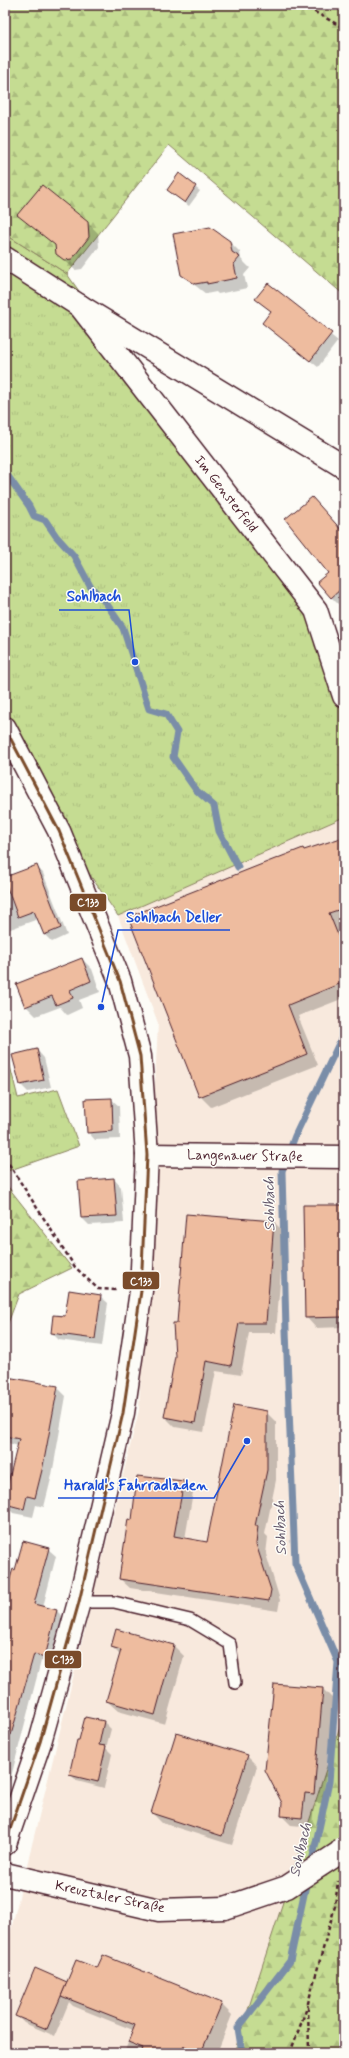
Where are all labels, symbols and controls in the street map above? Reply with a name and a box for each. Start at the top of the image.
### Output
street label: Im Gensterfeld [190,452,262,536]
callout: Sohlbach [59,583,129,610]
text: Sohlbach [67,587,122,607]
line badge: C133 [69,893,107,912]
text: C133 [77,896,99,910]
callout: Sohlbach Deller [118,903,230,930]
text: Sohlbach Deller [126,908,223,928]
street label: Langenauer Straße [187,1146,303,1167]
water label: Sohlbach [260,1176,280,1231]
line badge: C133 [122,1271,160,1290]
text: C133 [130,1275,152,1289]
callout: Harald's Fahrradladen [58,1471,214,1498]
text: Harald's Fahrradladen [64,1476,208,1496]
water label: Sohlbach [270,1500,292,1556]
line badge: C133 [44,1650,82,1669]
text: C133 [52,1653,74,1667]
water label: Sohlbach [285,1821,317,1879]
street label: Kreuztaler Straße [53,1877,167,1917]

